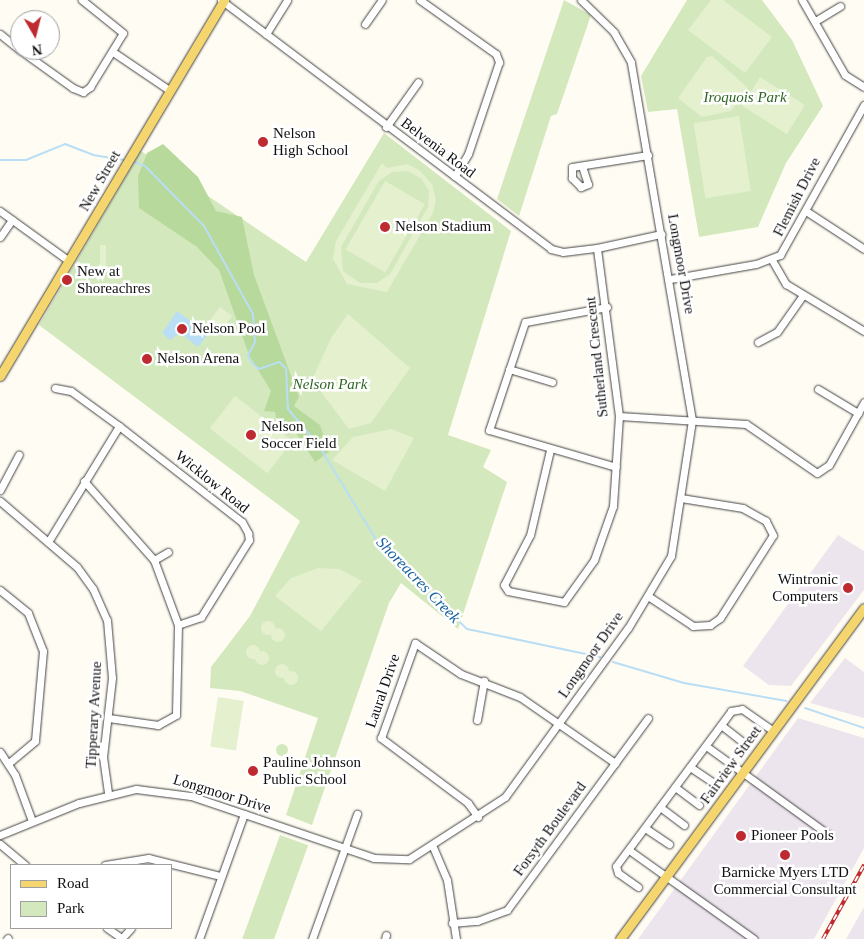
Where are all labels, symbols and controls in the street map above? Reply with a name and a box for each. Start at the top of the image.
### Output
north arrow [10,10,60,60]
text: N [31,41,43,57]
park label: Iroquois Park [703,89,787,107]
street label: Belvenia Road [397,114,479,182]
place label: Nelson High School [273,124,348,159]
marker: Nelson High School [257,136,269,148]
street label: New Street [75,147,125,215]
street label: Flemish Drive [769,154,825,240]
street label: Longmoor Drive [663,213,699,315]
place label: Nelson Stadium [395,218,491,236]
marker: Nelson Stadium [379,221,391,233]
place label: New at Shoreachres [77,262,150,297]
marker: New at Shoreachres [61,274,73,286]
street label: Sutherland Crescent [582,296,612,418]
place label: Nelson Pool [192,320,266,338]
marker: Nelson Pool [176,323,188,335]
place label: Nelson Arena [157,350,240,368]
marker: Nelson Arena [141,353,153,365]
park label: Nelson Park [293,376,367,394]
place label: Nelson Soccer Field [261,417,336,452]
marker: Nelson Soccer Field [245,429,257,441]
street label: Wicklow Road [171,447,253,517]
water label: Shoreacres Creek [372,533,464,627]
place label: Wintronic Computers [772,570,838,605]
marker: Wintronic Computers [842,582,854,594]
street label: Longmoor Drive [555,608,627,702]
street label: Laural Drive [362,652,404,730]
street label: Tipperary Avenue [82,661,106,769]
street label: Fairview Street [697,722,765,808]
place label: Pauline Johnson Public School [263,753,361,788]
marker: Pauline Johnson Public School [247,765,259,777]
street label: Longmoor Drive [171,771,273,817]
street label: Forsyth Boulevard [510,778,590,880]
place label: Pioneer Pools [751,827,834,845]
marker: Pioneer Pools [735,830,747,842]
marker: Barnicke Myers LTD Commercial Consultant [779,849,791,861]
place label: Barnicke Myers LTD Commercial Consultant [714,863,856,898]
legend [10,864,172,929]
text: Road [57,875,89,891]
text: Park [57,900,85,916]

